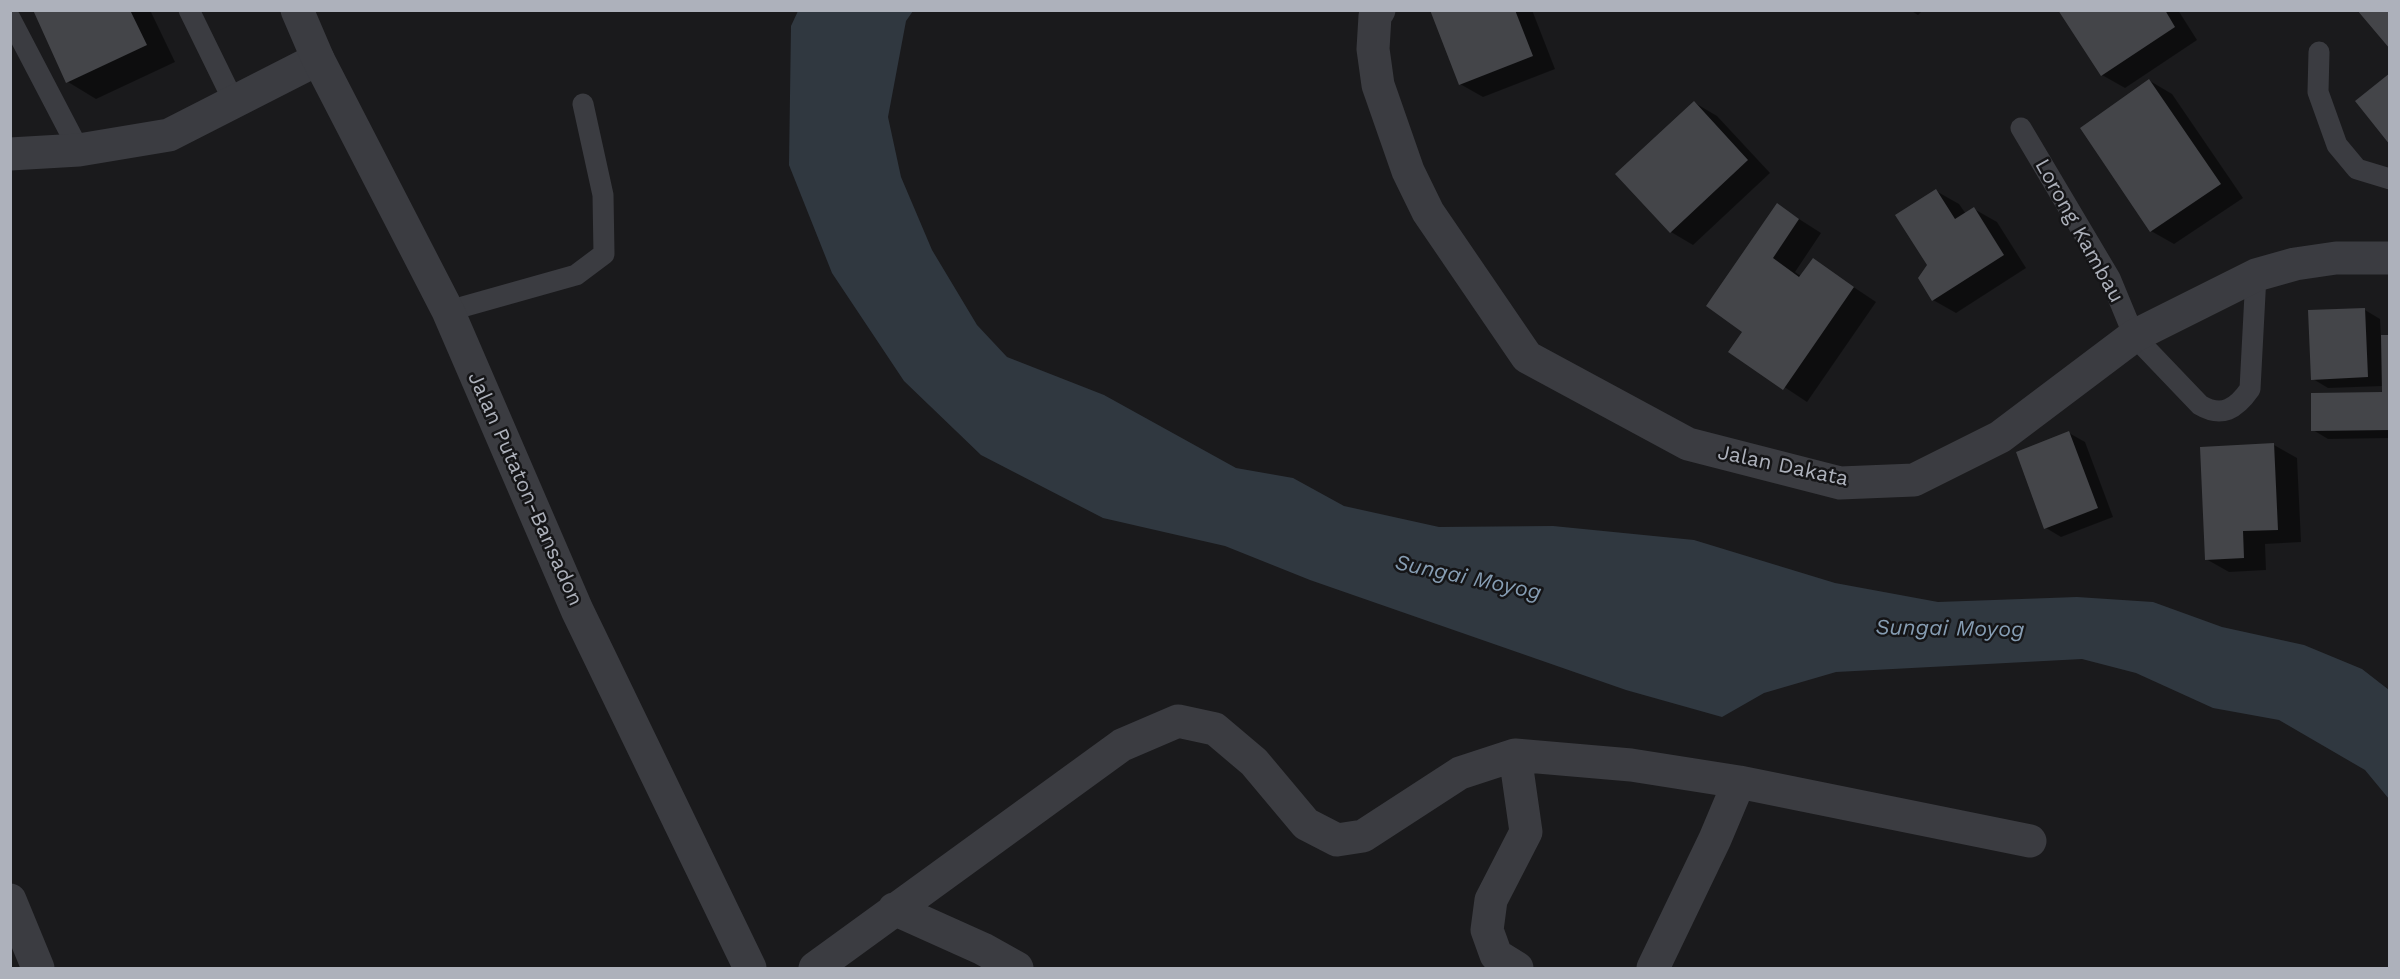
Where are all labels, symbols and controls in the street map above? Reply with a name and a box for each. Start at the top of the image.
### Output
street label: Lorong Kambau [2029,155,2129,307]
street label: Jalan Putaton-Bansadon [462,368,588,610]
street label: Jalan Dakata [1715,440,1851,492]
water label: Sungai Moyog [1392,550,1544,606]
water label: Sungai Moyog [1875,614,2025,644]

